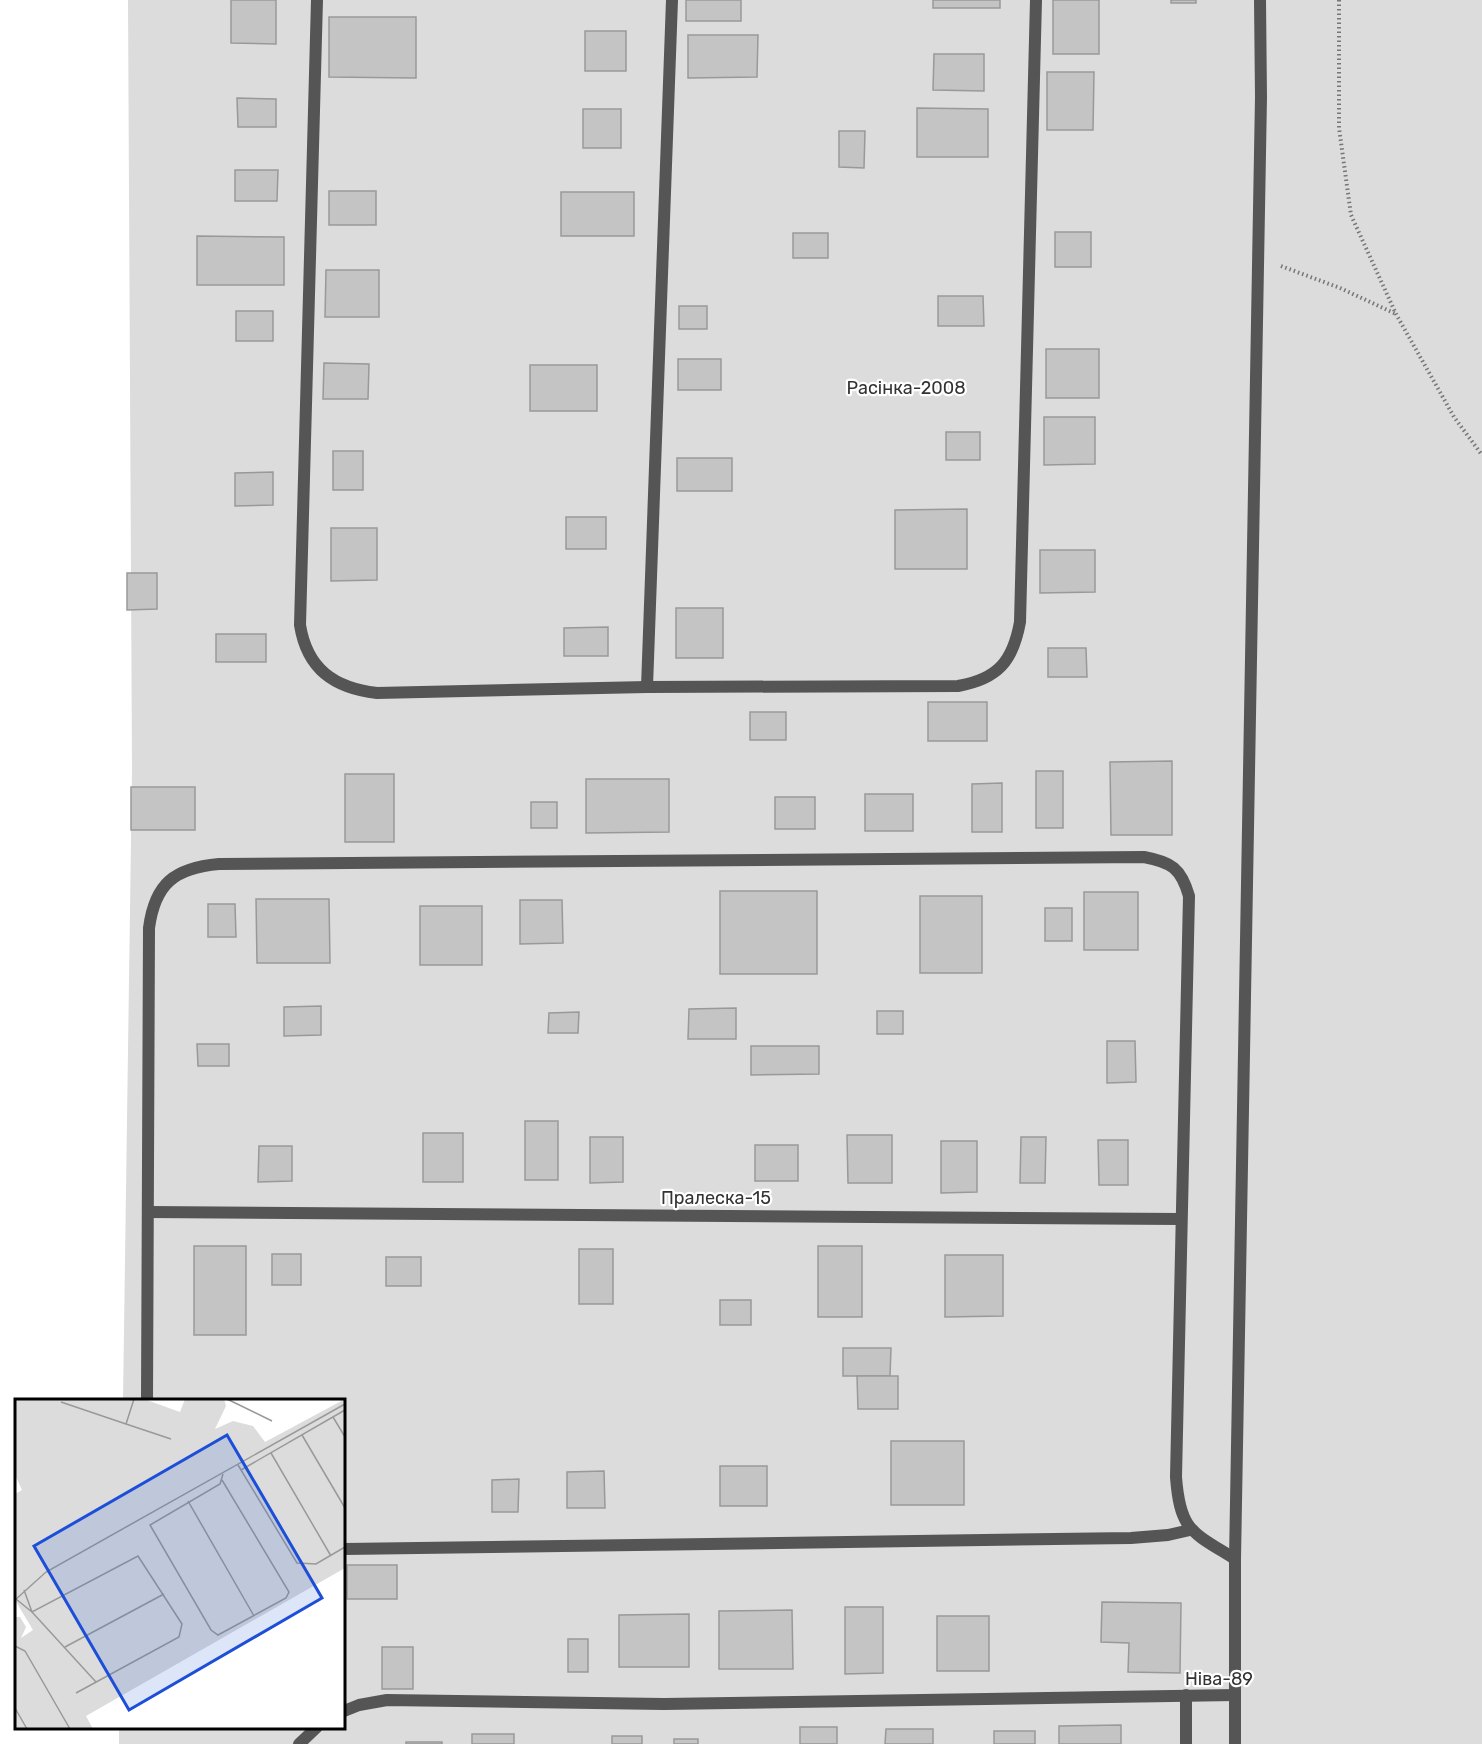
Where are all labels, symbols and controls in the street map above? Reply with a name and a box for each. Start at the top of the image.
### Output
park label: Расінка-2008 [846,377,966,399]
park label: Пралеска-15 [661,1187,771,1209]
inset map [15,1399,345,1729]
park label: Ніва-89 [1185,1668,1253,1690]

